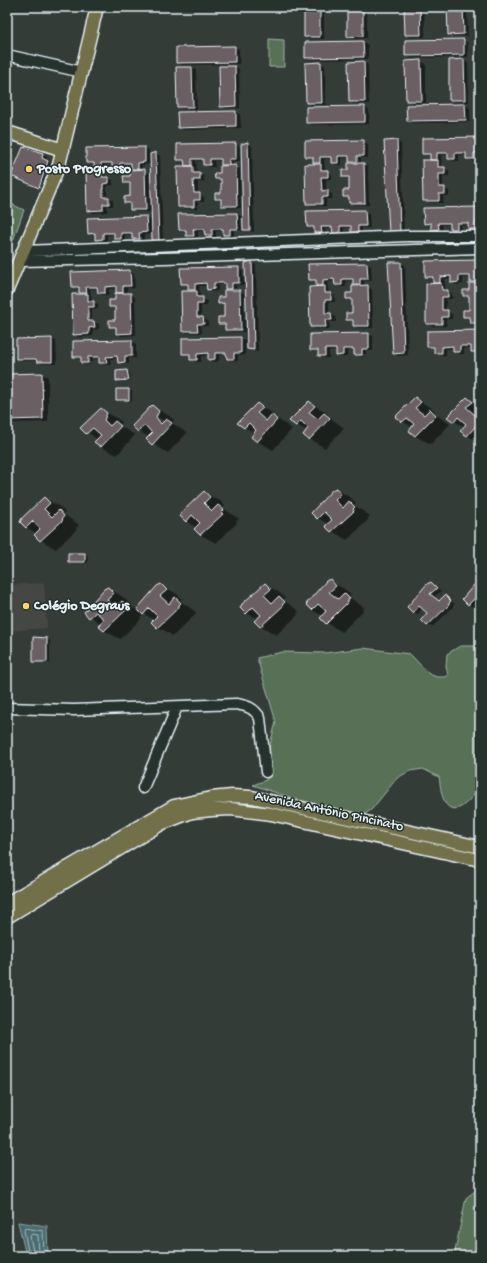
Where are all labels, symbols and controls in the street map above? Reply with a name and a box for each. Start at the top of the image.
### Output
place label: Posto Progresso [36,161,132,178]
marker: Posto Progresso [24,164,34,174]
place label: Colégio Degraus [33,598,130,615]
marker: Colégio Degraus [21,601,31,611]
street label: Avenida Antônio Pincinato [253,788,405,836]

